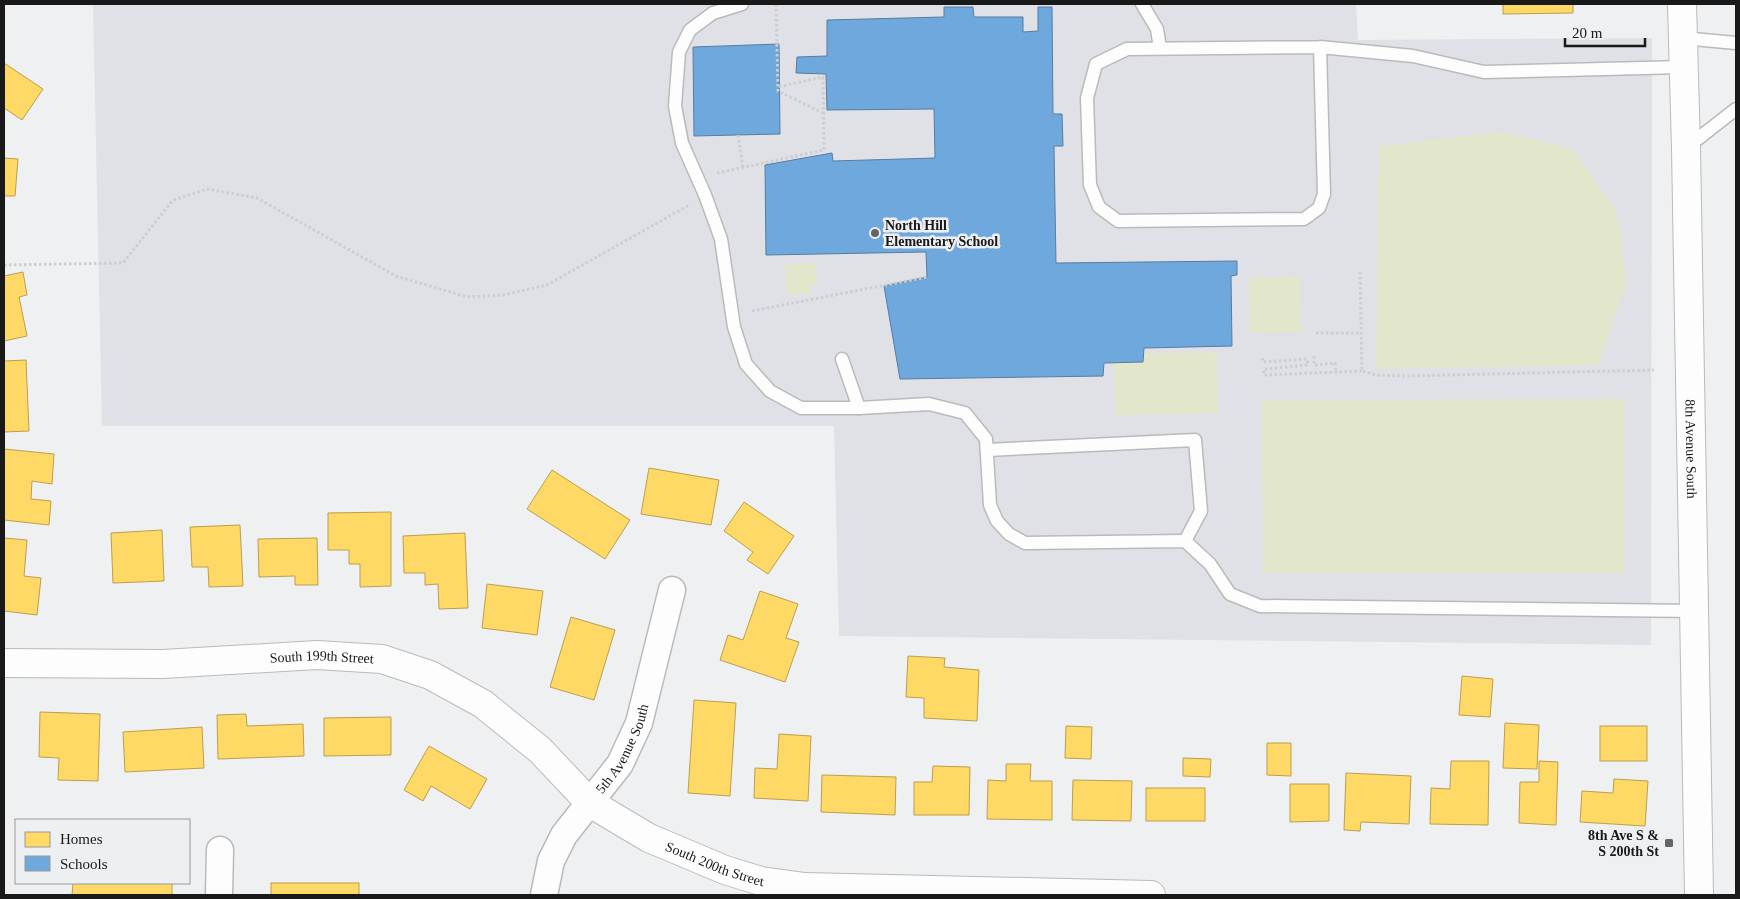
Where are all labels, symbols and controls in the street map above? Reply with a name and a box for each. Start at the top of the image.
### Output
scale bar [1565,15,1645,47]
text: 20 m [1572,25,1603,41]
place label: North Hill Elementary School [885,218,998,249]
marker: North Hill Elementary School [869,227,881,239]
street label: 8th Avenue South [1682,399,1699,499]
street label: South 199th Street [269,648,374,666]
street label: 5th Avenue South [593,703,651,796]
legend [15,819,190,884]
place label: 8th Ave S & S 200th St [1588,828,1659,859]
text: Homes [60,831,103,847]
marker: 8th Ave S & S 200th St [1663,837,1675,849]
street label: South 200th Street [663,839,765,889]
text: Schools [60,856,108,872]

